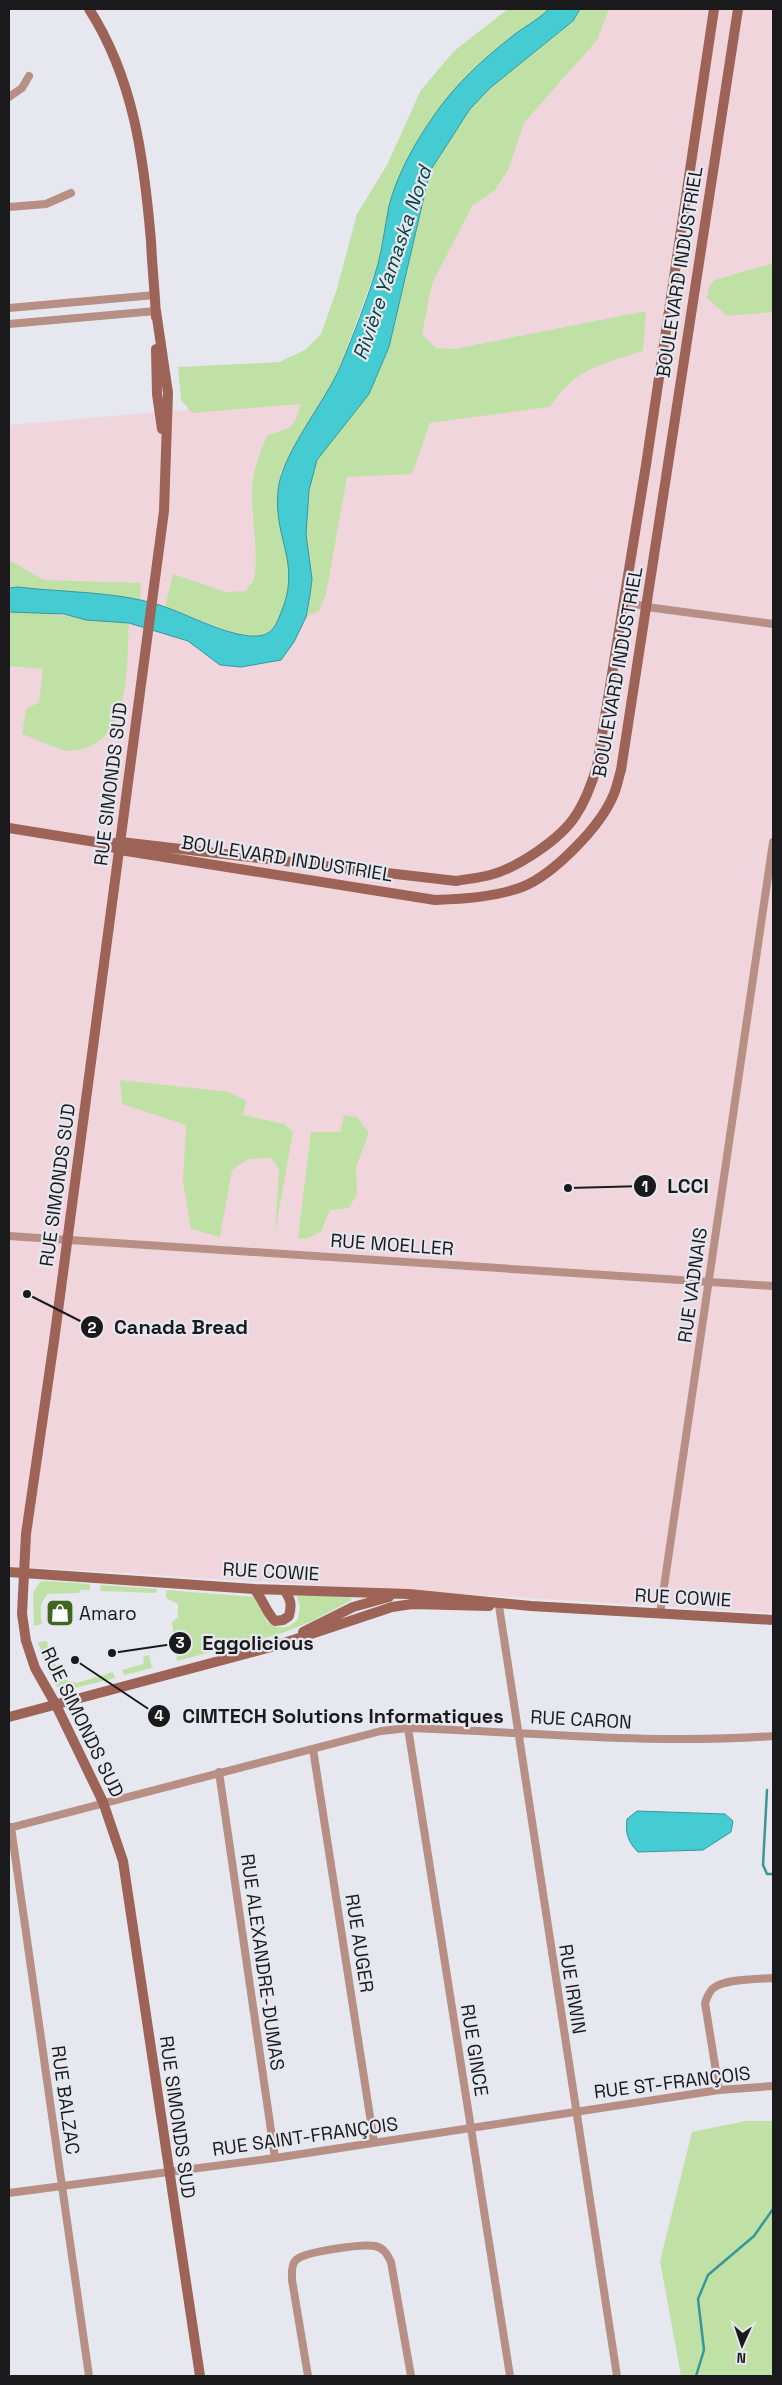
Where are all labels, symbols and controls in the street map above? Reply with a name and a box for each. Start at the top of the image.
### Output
water label: Rivière Yamaska Nord [347,161,438,363]
street label: BOULEVARD INDUSTRIEL [650,165,709,380]
street label: BOULEVARD INDUSTRIEL [587,565,648,779]
street label: RUE SIMONDS SUD [88,701,133,867]
street label: BOULEVARD INDUSTRIEL [179,829,394,888]
street label: RUE SIMONDS SUD [34,1102,81,1268]
callout: LCCI [633,1169,719,1204]
text: LCCI [667,1173,709,1199]
text: 1 [642,1177,648,1196]
street label: RUE VADNAIS [672,1226,713,1344]
street label: RUE MOELLER [329,1228,454,1261]
callout: Canada Bread [79,1310,258,1345]
text: Canada Bread [114,1314,248,1340]
text: 2 [88,1318,97,1337]
street label: RUE COWIE [222,1556,320,1587]
street label: RUE COWIE [634,1582,732,1613]
shop icon: Amaro [45,1598,75,1628]
place label: Amaro [79,1601,137,1626]
callout: Eggolicious [167,1625,324,1660]
text: Eggolicious [202,1630,314,1656]
text: 3 [175,1633,185,1652]
street label: RUE SIMONDS SUD [35,1643,130,1802]
callout: CIMTECH Solutions Informatiques [147,1699,513,1734]
text: CIMTECH Solutions Informatiques [182,1703,504,1729]
street label: RUE CARON [530,1704,632,1735]
text: 4 [154,1706,164,1725]
street label: RUE ALEXANDRE-DUMAS [235,1852,290,2072]
street label: RUE AUGER [339,1892,380,1994]
street label: RUE IRWIN [553,1942,592,2036]
street label: RUE GINCE [455,2002,494,2098]
street label: RUE SIMONDS SUD [154,2034,201,2200]
street label: RUE BALZAC [45,2044,86,2156]
street label: RUE ST-FRANÇOIS [592,2060,752,2105]
street label: RUE SAINT-FRANÇOIS [211,2111,400,2162]
north arrow [717,2320,767,2370]
text: N [736,2349,746,2367]

